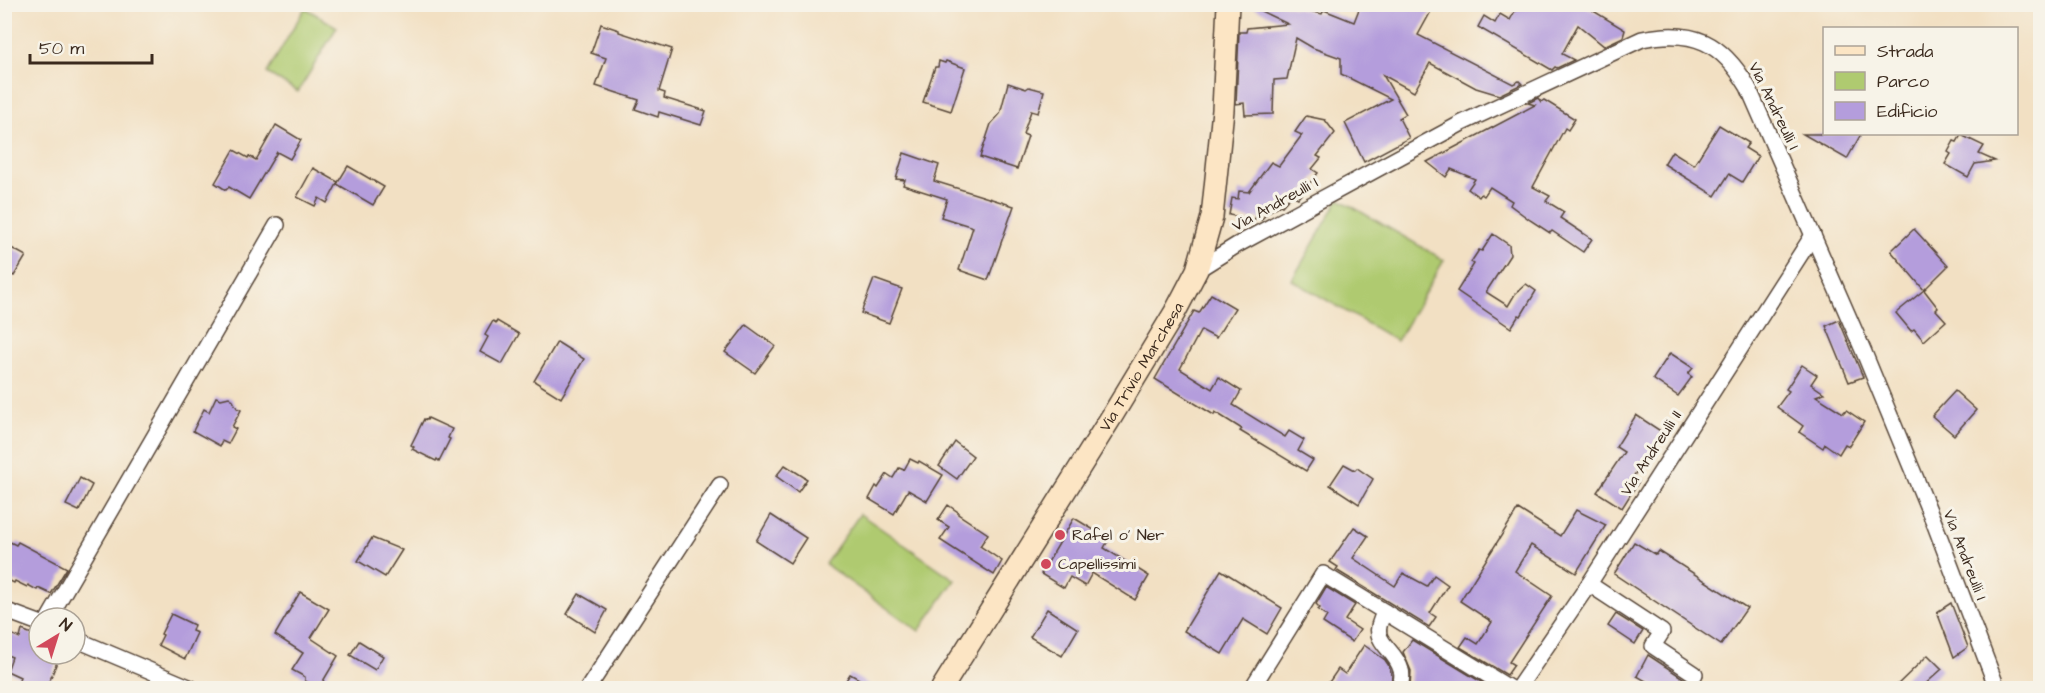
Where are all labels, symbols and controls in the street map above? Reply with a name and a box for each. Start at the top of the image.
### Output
scale bar [30,27,152,65]
legend [1823,27,2018,135]
text: 50 m [39,36,84,61]
text: Strada [1877,39,1933,64]
street label: Via Andreulli I [1743,58,1805,154]
text: Parco [1877,69,1929,94]
text: Edificio [1877,99,1937,124]
street label: Via Andreulli I [1228,171,1322,237]
street label: Via Trivio Marchesa [1094,299,1189,436]
street label: Via Andreulli II [1615,406,1687,500]
street label: Via Andreulli I [1938,507,1992,603]
place label: Rafel o' Ner [1072,524,1164,546]
marker: Rafel o' Ner [1053,528,1067,542]
place label: Capellissimi [1058,553,1136,575]
marker: Capellissimi [1039,557,1053,571]
north arrow [27,606,87,666]
text: N [55,613,76,637]

